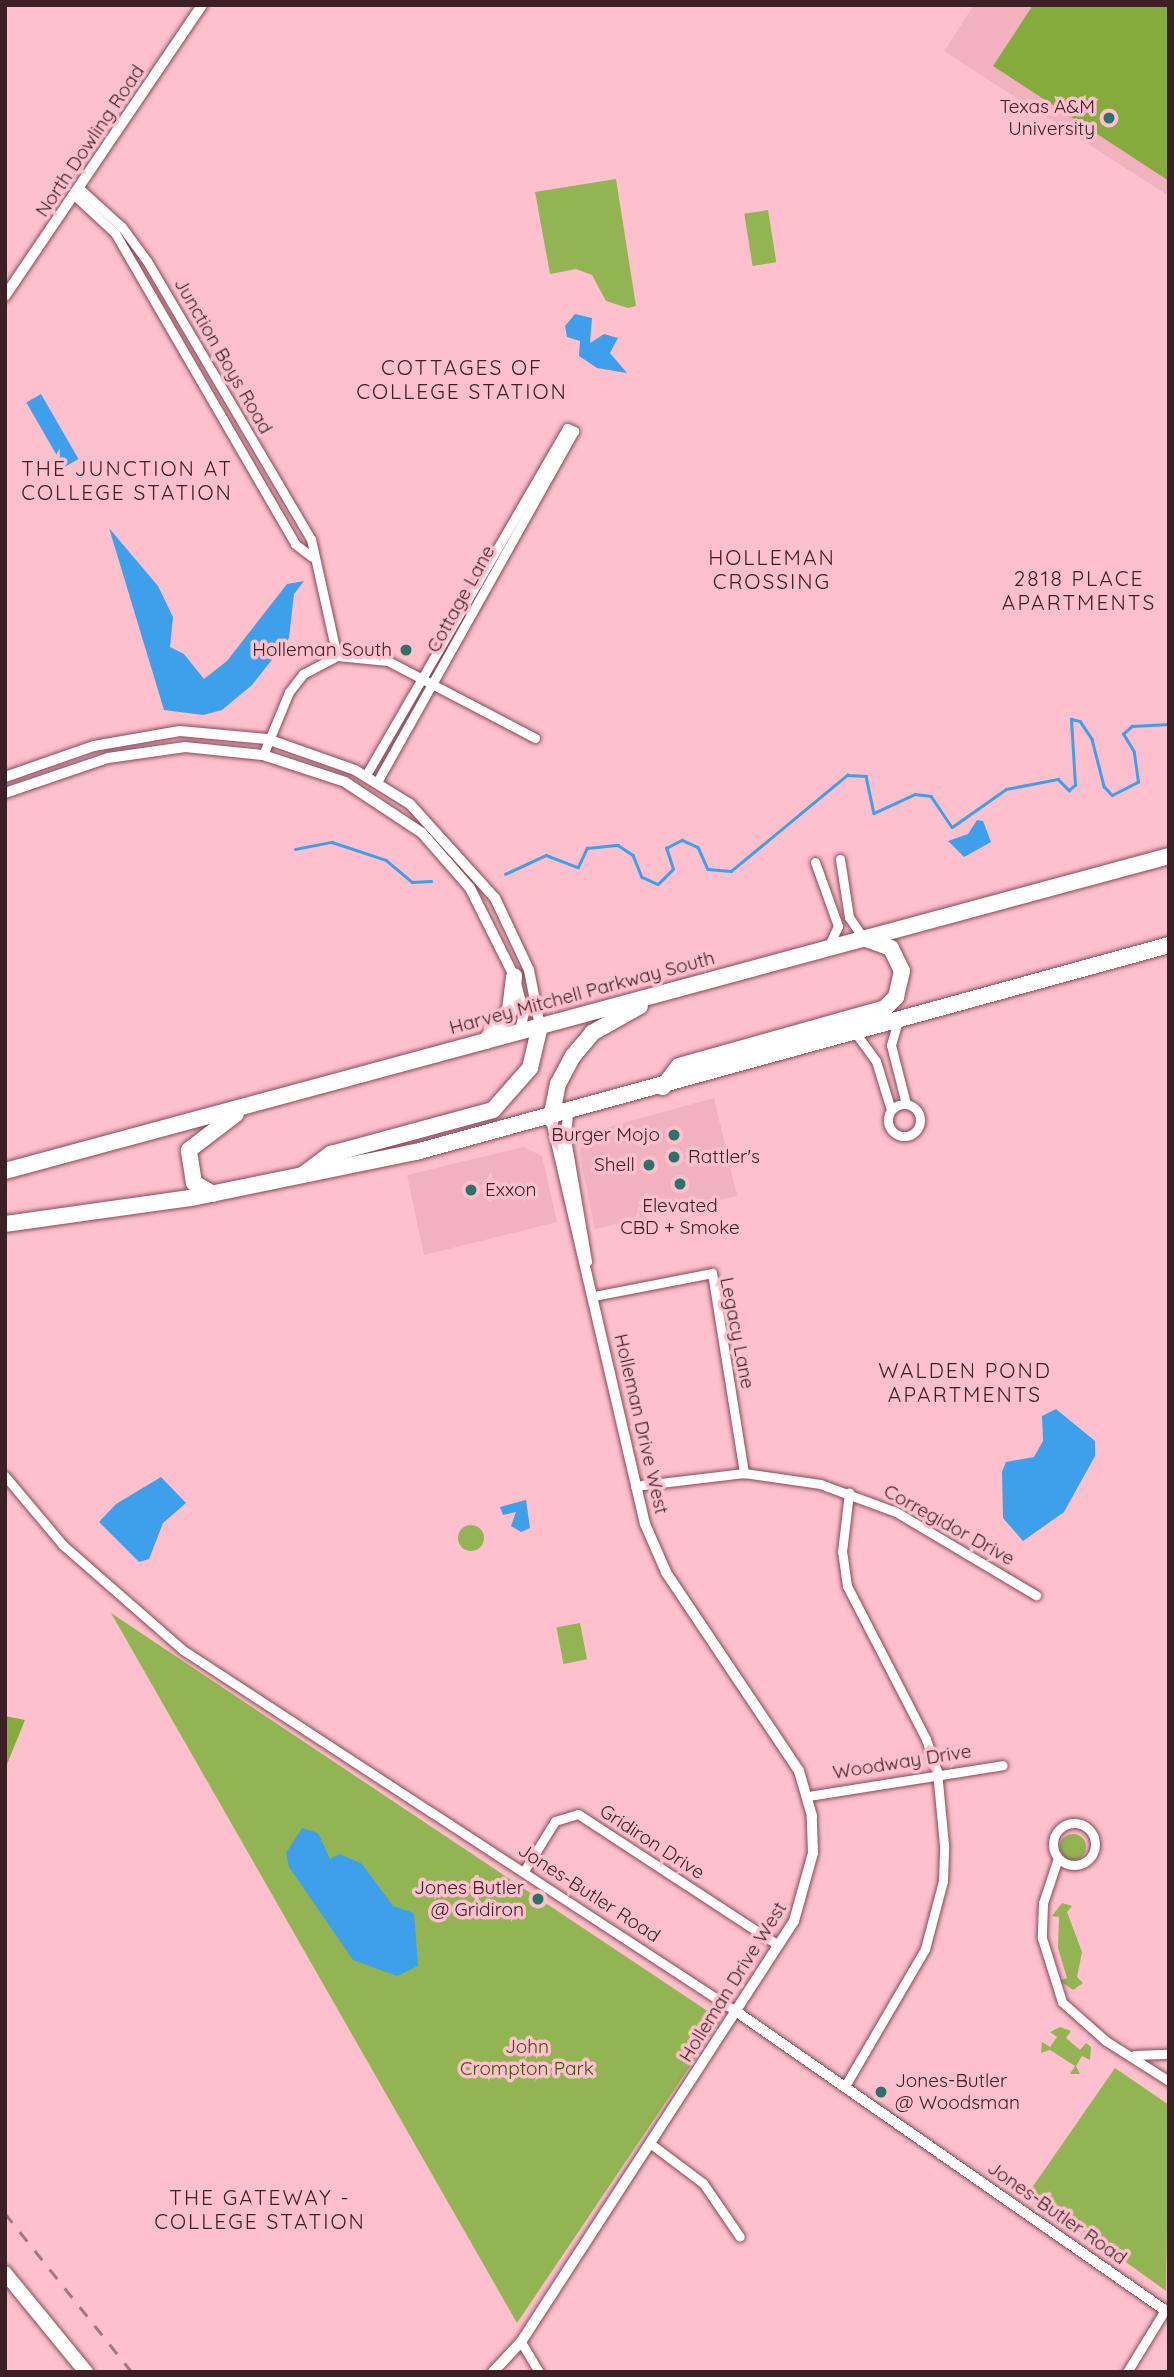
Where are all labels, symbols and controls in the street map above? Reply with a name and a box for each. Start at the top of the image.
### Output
street label: North Dowling Road [31,61,149,221]
place label: Texas A&M University [999,96,1095,140]
marker: Texas A&M University [1101,110,1117,126]
street label: Junction Boys Road [169,274,277,438]
district label: COTTAGES OF COLLEGE STATION [358,354,566,404]
district label: THE JUNCTION AT COLLEGE STATION [23,455,231,505]
street label: Cottage Lane [422,541,500,657]
district label: HOLLEMAN CROSSING [709,544,835,594]
district label: 2818 PLACE APARTMENTS [1003,565,1155,615]
place label: Holleman South [252,639,392,661]
marker: Holleman South [398,642,414,658]
street label: Harvey Mitchell Parkway South [447,947,717,1039]
place label: Burger Mojo [551,1124,660,1146]
marker: Burger Mojo [666,1127,682,1143]
place label: Rattler's [688,1146,760,1168]
marker: Rattler's [666,1149,682,1165]
place label: Shell [594,1154,635,1176]
marker: Shell [641,1157,657,1173]
marker: Elevated CBD + Smoke [672,1176,688,1192]
place label: Exxon [485,1179,536,1201]
marker: Exxon [463,1182,479,1198]
place label: Elevated CBD + Smoke [620,1195,740,1239]
street label: Legacy Lane [715,1275,759,1391]
street label: Holleman Drive West [609,1332,673,1516]
district label: WALDEN POND APARTMENTS [880,1357,1050,1407]
street label: Corregidor Drive [880,1480,1018,1570]
street label: Woodway Drive [831,1740,973,1784]
street label: Gridiron Drive [595,1800,709,1884]
street label: Jones-Butler Road [514,1839,664,1947]
place label: Jones Butler @ Gridiron [414,1877,524,1921]
marker: Jones Butler @ Gridiron [530,1891,546,1907]
street label: Holleman Drive West [674,1898,792,2066]
park label: John Crompton Park [460,2036,594,2080]
place label: Jones-Butler @ Woodsman [895,2070,1020,2114]
marker: Jones-Butler @ Woodsman [873,2084,889,2100]
street label: Jones-Butler Road [983,2156,1131,2270]
district label: THE GATEWAY - COLLEGE STATION [156,2184,364,2234]

